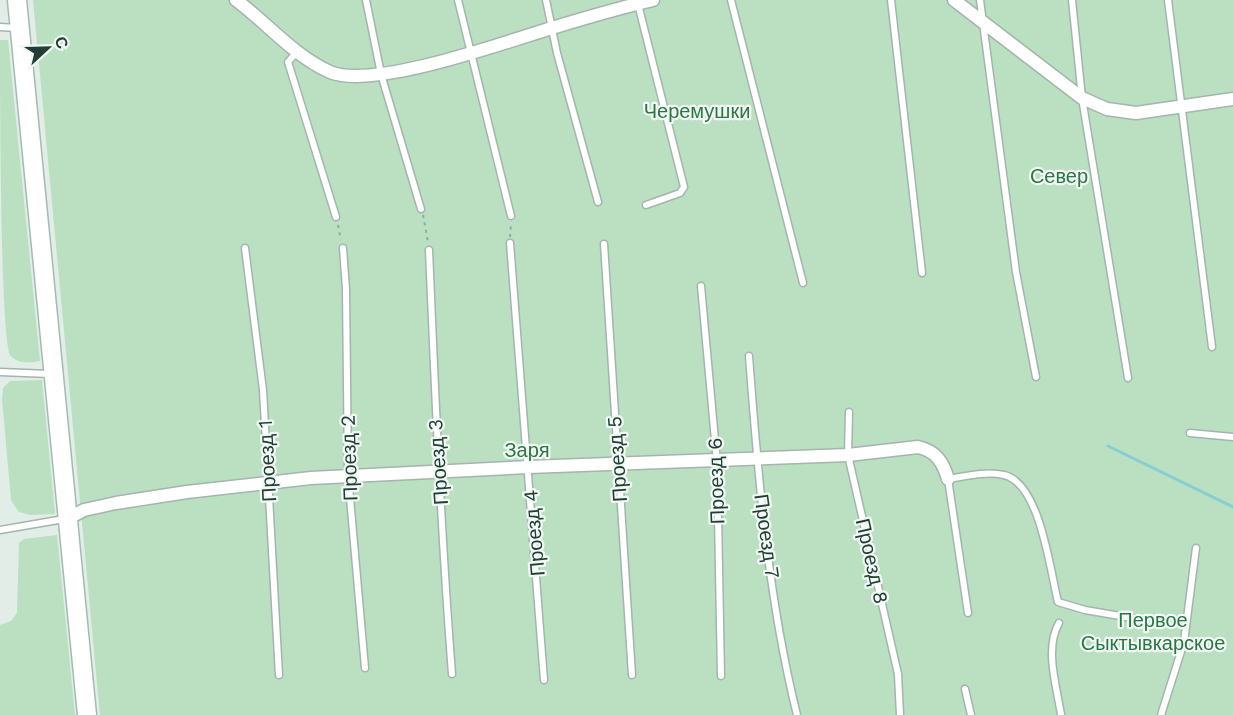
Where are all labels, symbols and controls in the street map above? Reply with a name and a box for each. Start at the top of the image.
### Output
north arrow [18,18,78,78]
text: С [50,34,73,52]
park label: Черемушки [644,99,750,123]
park label: Север [1030,164,1088,188]
street label: Проезд 2 [336,415,362,501]
street label: Проезд 5 [602,415,632,503]
street label: Проезд 3 [423,418,453,506]
street label: Проезд 1 [253,419,281,503]
street label: Проезд 6 [702,437,730,525]
park label: Заря [505,438,549,462]
street label: Проезд 4 [518,489,550,577]
street label: Проезд 7 [749,492,785,580]
street label: Проезд 8 [851,516,893,606]
park label: Первое Сыктывкарское [1081,608,1225,655]

